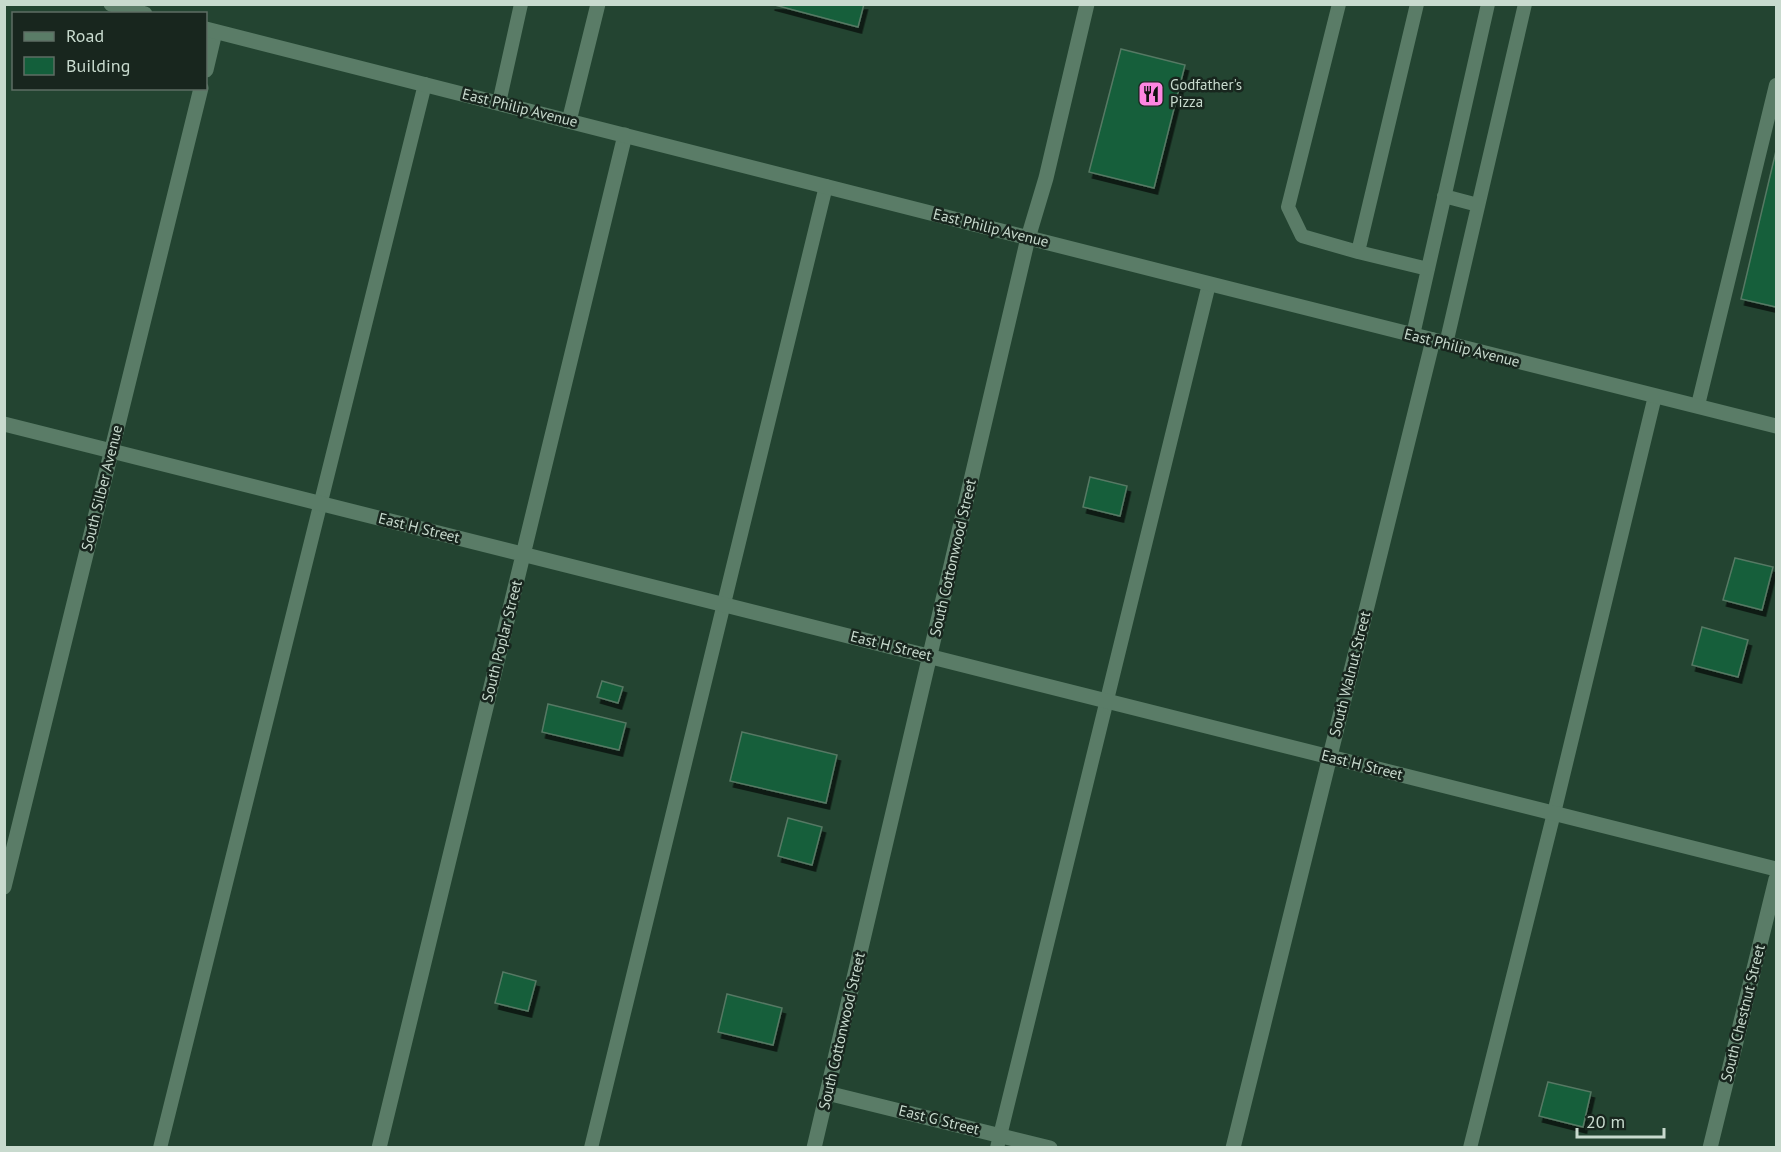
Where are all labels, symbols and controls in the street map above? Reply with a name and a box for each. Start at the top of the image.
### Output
legend [12,12,207,90]
text: Road [66,24,104,47]
text: Building [66,54,130,77]
place label: Godfather's Pizza [1170,75,1242,111]
restaurant icon: Godfather's Pizza [1136,79,1166,109]
street label: East Philip Avenue [460,84,580,131]
street label: East Philip Avenue [931,204,1051,251]
street label: East Philip Avenue [1402,324,1522,371]
street label: South Silber Avenue [77,423,126,553]
street label: South Cottonwood Street [925,477,980,638]
street label: East H Street [376,508,462,547]
street label: South Poplar Street [477,578,526,704]
street label: South Walnut Street [1325,609,1374,738]
street label: East H Street [848,626,934,665]
street label: East H Street [1319,745,1405,784]
street label: South Chestnut Street [1716,942,1769,1084]
street label: South Cottonwood Street [814,950,869,1111]
street label: East G Street [897,1100,981,1139]
scale bar [1577,1101,1664,1139]
text: 20 m [1586,1110,1625,1133]

